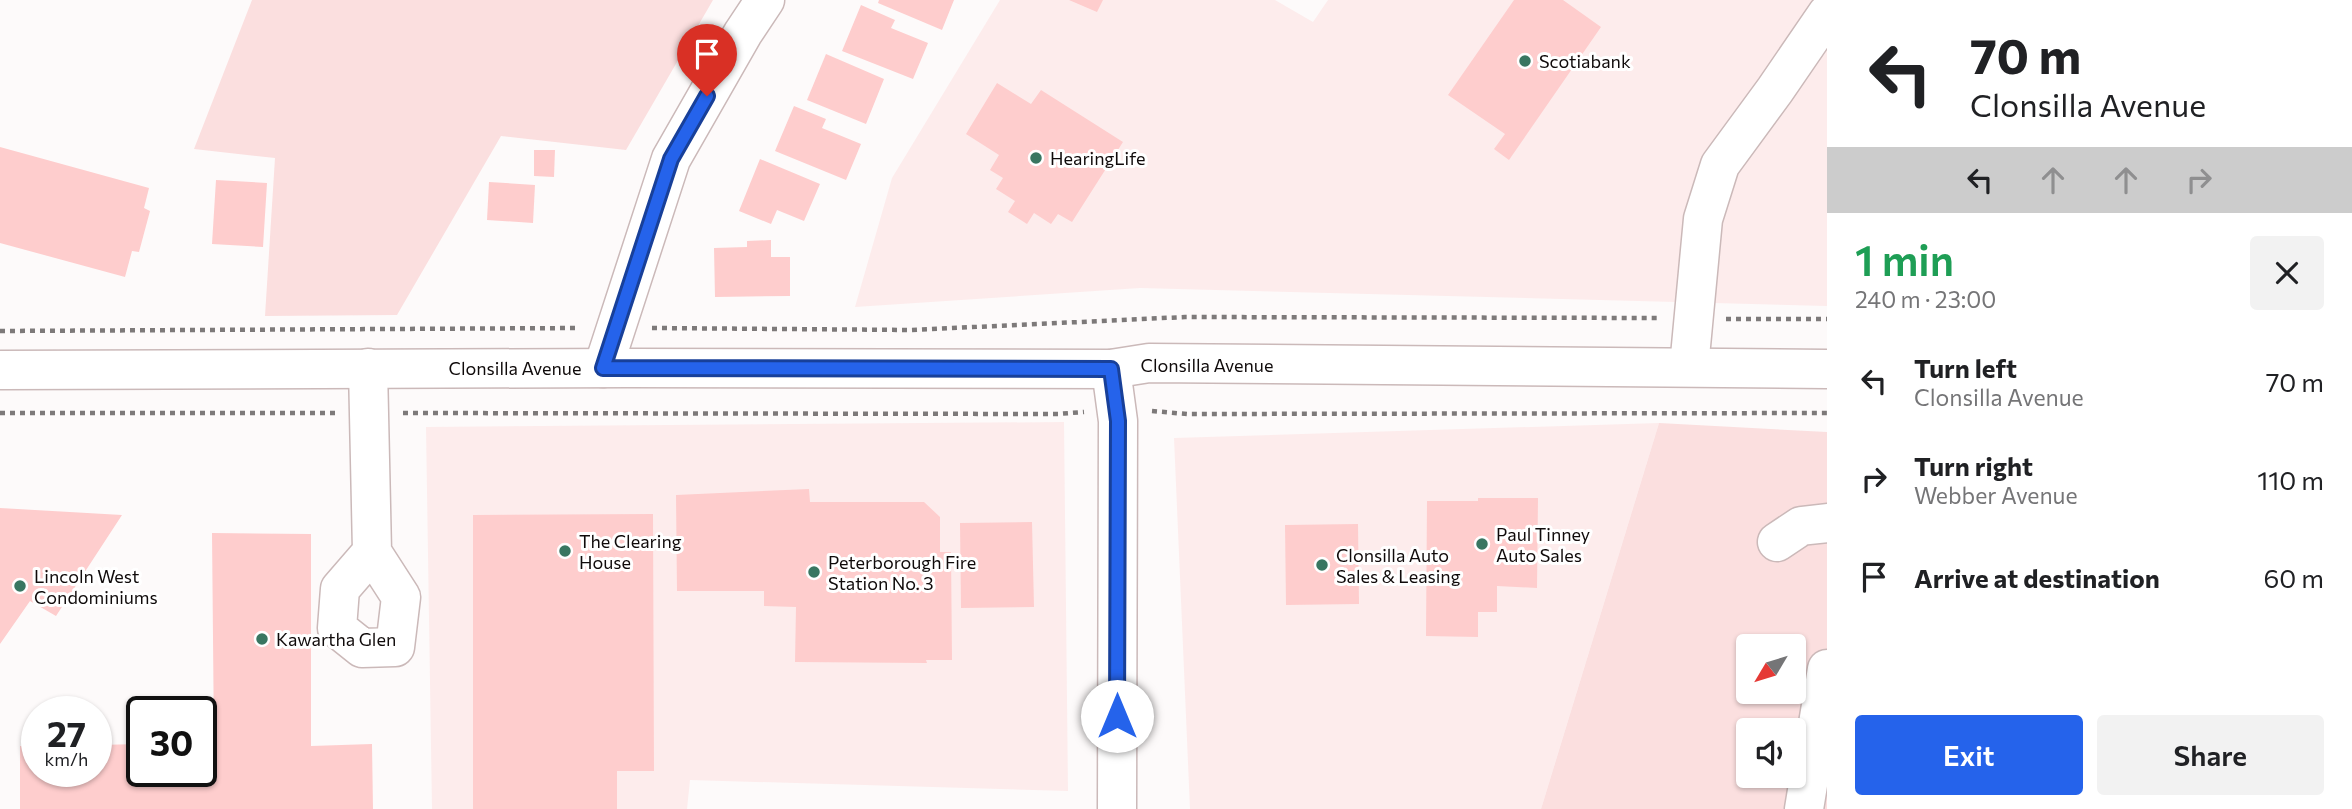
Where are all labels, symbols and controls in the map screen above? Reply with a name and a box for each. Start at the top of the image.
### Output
pin [677,24,737,96]
text: 70 m [1970,24,2081,84]
icon: left [1855,28,1946,119]
icon: arrive [688,35,726,73]
place label: Scotiabank [1539,50,1631,72]
marker: Scotiabank [1517,53,1533,69]
text: Clonsilla Avenue [1970,84,2206,124]
place label: HearingLife [1050,147,1145,169]
marker: HearingLife [1028,150,1044,166]
icon: left [1961,161,1999,199]
icon: ahead [2034,161,2072,199]
icon: ahead [2107,161,2145,199]
icon: right [2180,161,2218,199]
text: 1 min [1855,233,1954,285]
button: close [2250,236,2324,310]
text: 240 m · 23:00 [1855,285,1996,313]
text: Turn left [1914,352,2017,383]
street label: Clonsilla Avenue [1141,354,1273,376]
street label: Clonsilla Avenue [449,357,581,379]
icon: left [1855,362,1893,400]
text: 70 m [2266,366,2324,397]
text: Clonsilla Avenue [1914,383,2084,411]
text: Turn right [1914,450,2033,481]
icon: right [1855,460,1893,498]
text: 110 m [2257,464,2324,495]
text: Webber Avenue [1914,481,2078,509]
place label: Paul Tinney Auto Sales [1496,523,1590,566]
place label: The Clearing House [579,530,682,573]
marker: Paul Tinney Auto Sales [1474,536,1490,552]
marker: The Clearing House [557,543,573,559]
place label: Clonsilla Auto Sales & Leasing [1336,544,1461,587]
place label: Peterborough Fire Station No. 3 [828,551,976,594]
marker: Clonsilla Auto Sales & Leasing [1314,557,1330,573]
icon: arrive [1855,558,1893,596]
text: Arrive at destination [1914,562,2160,593]
text: 60 m [2264,562,2324,593]
marker: Peterborough Fire Station No. 3 [806,564,822,580]
place label: Lincoln West Condominiums [34,565,158,608]
marker: Lincoln West Condominiums [12,578,28,594]
place label: Kawartha Glen [276,628,396,650]
marker: Kawartha Glen [254,631,270,647]
north arrow [1736,634,1806,704]
map controls [1736,634,1806,788]
position arrow [1080,679,1154,753]
speed limit sign: 30 [126,696,217,787]
text: 27 [47,711,86,754]
button: Exit [1855,715,2083,795]
button: Share [2097,715,2324,795]
button: sound [1736,718,1806,788]
text: km/h [45,748,88,770]

